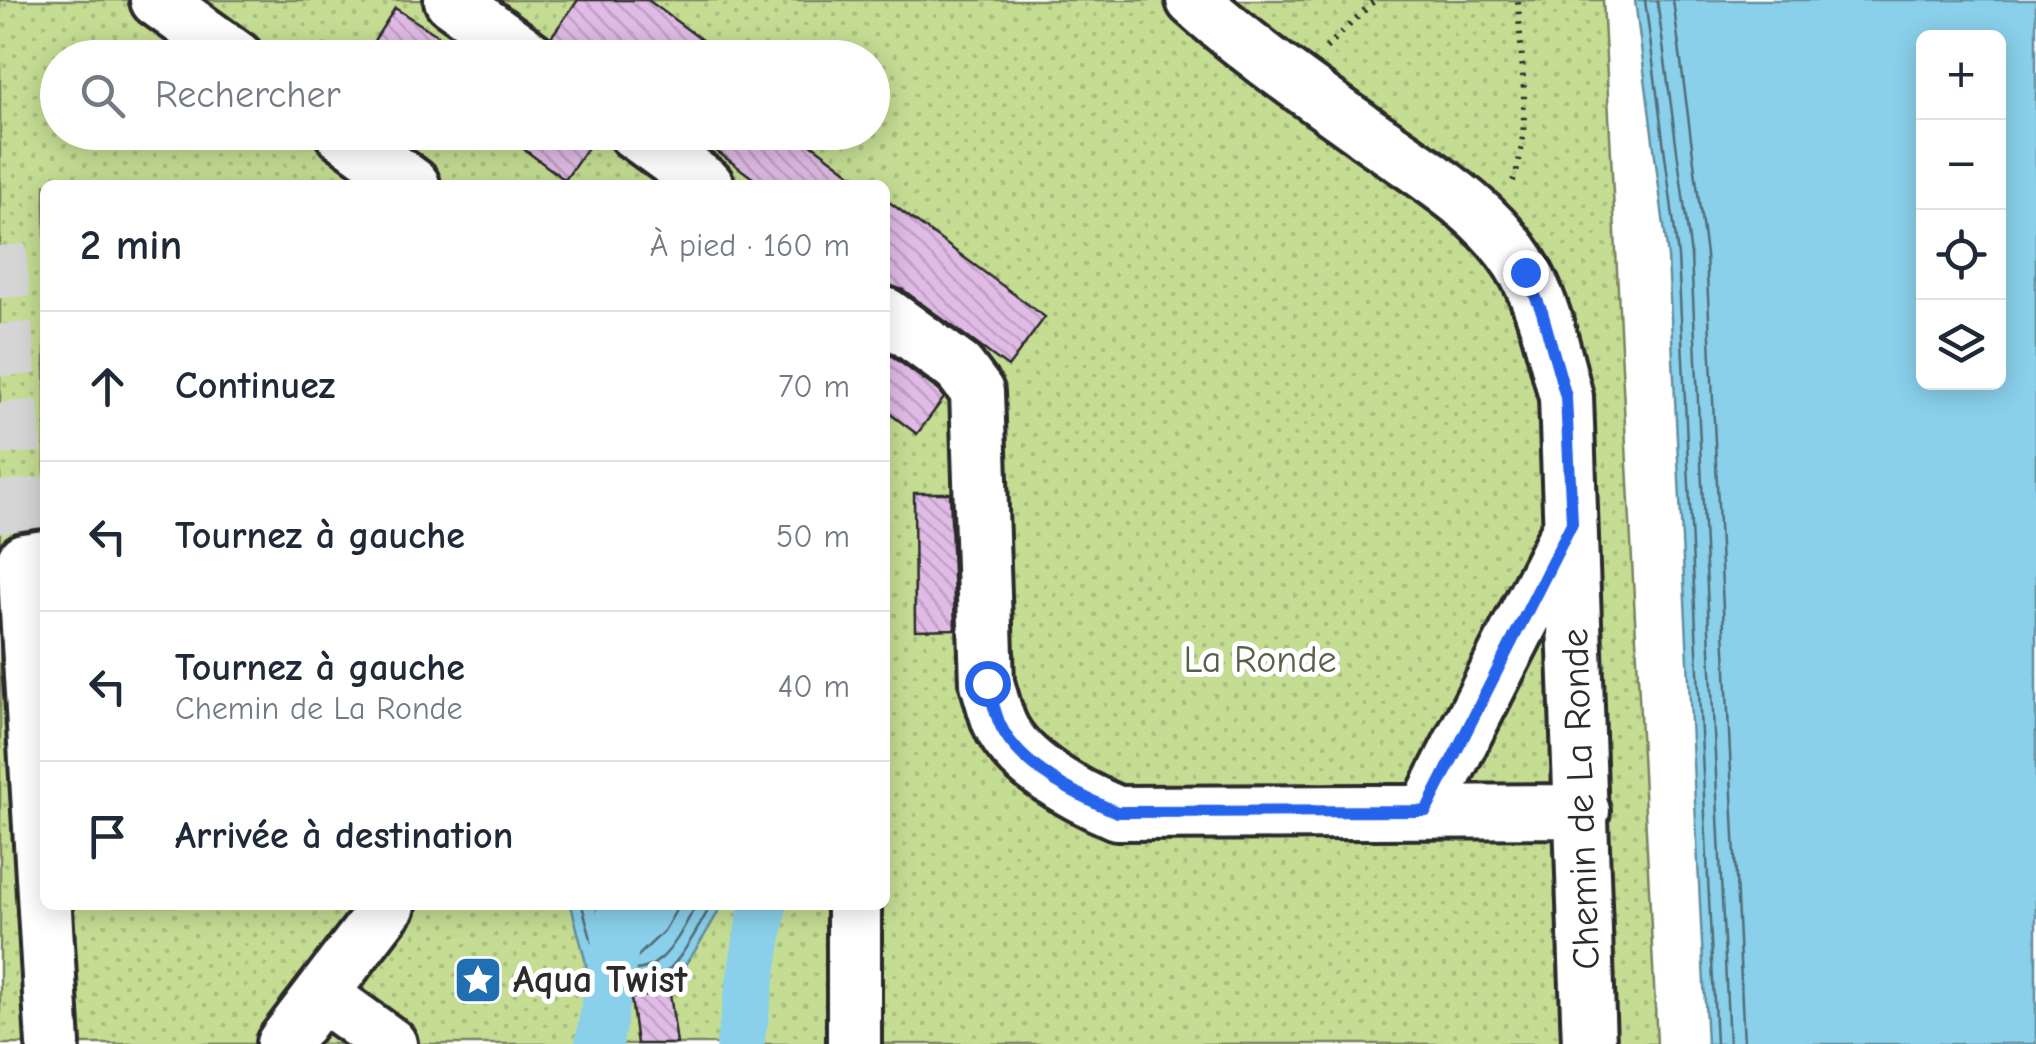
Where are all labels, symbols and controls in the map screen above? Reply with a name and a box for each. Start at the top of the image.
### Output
map controls [1916,30,2006,390]
button: + [1916,30,2006,120]
search box [40,40,890,150]
icon: search [75,68,130,123]
text: Rechercher [155,73,341,117]
button: − [1916,120,2006,210]
button: locate [1916,210,2006,300]
text: 2 min [80,221,182,270]
text: À pied · 160 m [650,227,850,264]
route end [1503,250,1549,296]
button: layers [1916,300,2006,390]
icon: ahead [80,359,135,414]
text: Continuez [175,364,335,408]
text: 70 m [778,368,850,405]
icon: left [80,509,135,564]
text: Tournez à gauche [175,514,465,558]
text: 50 m [776,518,850,555]
street label: Chemin de La Ronde [1553,628,1609,970]
park label: La Ronde [1183,638,1337,682]
text: Tournez à gauche [175,646,465,690]
icon: left [80,659,135,714]
route start [965,661,1011,707]
text: 40 m [778,668,850,705]
text: Chemin de La Ronde [175,690,463,727]
icon: arrive [80,809,135,864]
text: Arrivée à destination [175,814,513,858]
place icon: Aqua Twist [452,954,504,1006]
place label: Aqua Twist [513,958,688,1002]

